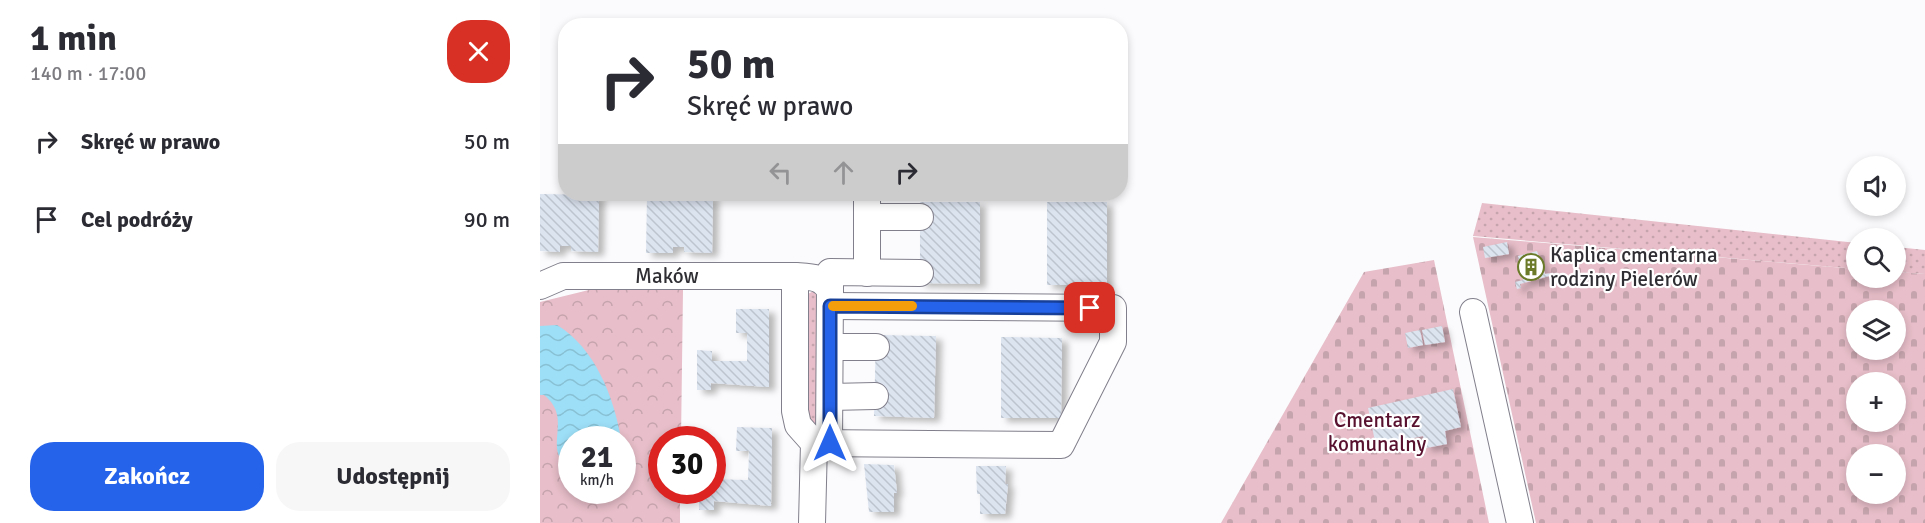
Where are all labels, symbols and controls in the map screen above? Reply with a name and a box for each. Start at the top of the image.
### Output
text: 1 min [30,16,117,61]
button: close [447,20,510,83]
text: 50 m [687,39,776,90]
icon: right [588,42,666,120]
text: 140 m · 17:00 [30,61,146,86]
text: Skręć w prawo [687,90,853,123]
icon: right [30,125,63,158]
text: Skręć w prawo [81,128,220,155]
text: 50 m [464,128,510,155]
icon: left [764,156,797,189]
icon: ahead [827,156,860,189]
icon: right [890,156,923,189]
map controls [1846,156,1906,504]
button: sound [1846,156,1906,216]
icon: arrive [30,203,63,236]
text: Cel podróży [81,206,193,233]
text: 90 m [464,206,510,233]
button: search [1846,228,1906,288]
place label: Kaplica cmentarna rodziny Pielerów [1550,242,1718,292]
building icon: Kaplica cmentarna rodziny Pielerów [1516,252,1546,282]
street label: Maków [635,263,699,289]
pin [1064,282,1115,333]
icon: arrive [1073,291,1106,324]
button: layers [1846,300,1906,360]
button: + [1846,372,1906,432]
park label: Cmentarz komunalny [1328,407,1426,457]
position arrow [798,411,862,475]
speed limit sign: 30 [648,426,726,504]
text: 21 [581,439,613,476]
button: Zakończ [30,442,264,511]
button: Udostępnij [276,442,510,511]
button: − [1846,444,1906,504]
text: km/h [580,471,614,489]

